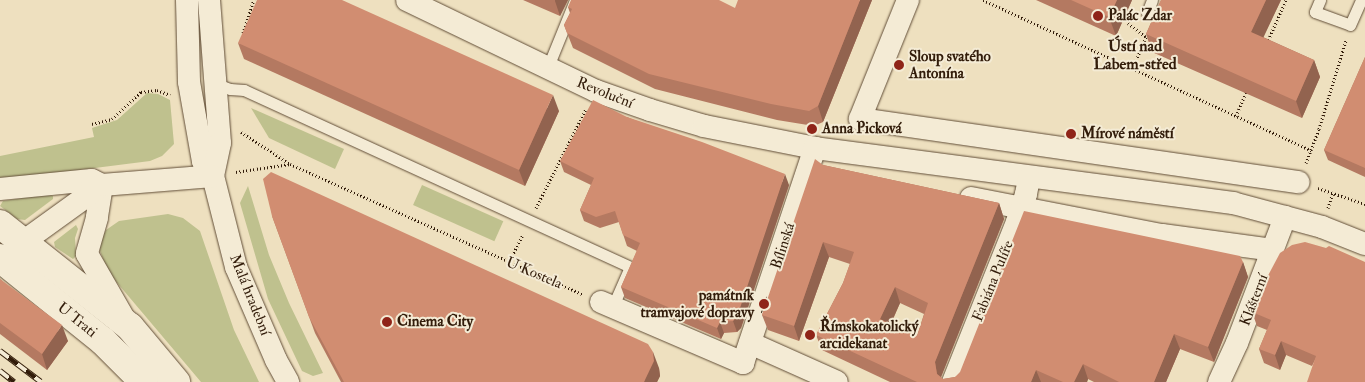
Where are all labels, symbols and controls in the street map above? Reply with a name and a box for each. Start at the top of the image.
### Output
place label: Palác Zdar [1108,7,1172,25]
marker: Palác Zdar [1092,10,1104,22]
district label: Ústí nad Labem-střed [1093,36,1177,74]
place label: Sloup svatého Antonína [909,47,991,82]
marker: Sloup svatého Antonína [893,59,905,71]
street label: Revoluční [574,73,636,113]
place label: Anna Picková [822,120,902,138]
marker: Anna Picková [806,123,818,135]
place label: Mírové náměstí [1081,125,1174,143]
marker: Mírové náměstí [1065,128,1077,140]
street label: Bílinská [767,221,799,271]
street label: Fabiána Pulíře [969,238,1017,324]
street label: Malá hradební [226,252,274,338]
street label: U Kostela [503,253,565,293]
street label: Klášterní [1236,272,1272,328]
place label: památník tramvajové dopravy [640,286,754,321]
marker: památník tramvajové dopravy [758,298,770,310]
street label: U Trati [54,299,100,341]
place label: Cinema City [397,313,473,331]
marker: Cinema City [381,316,393,328]
place label: Římskokatolický arcidekanat [820,317,918,352]
marker: Římskokatolický arcidekanat [804,329,816,341]

